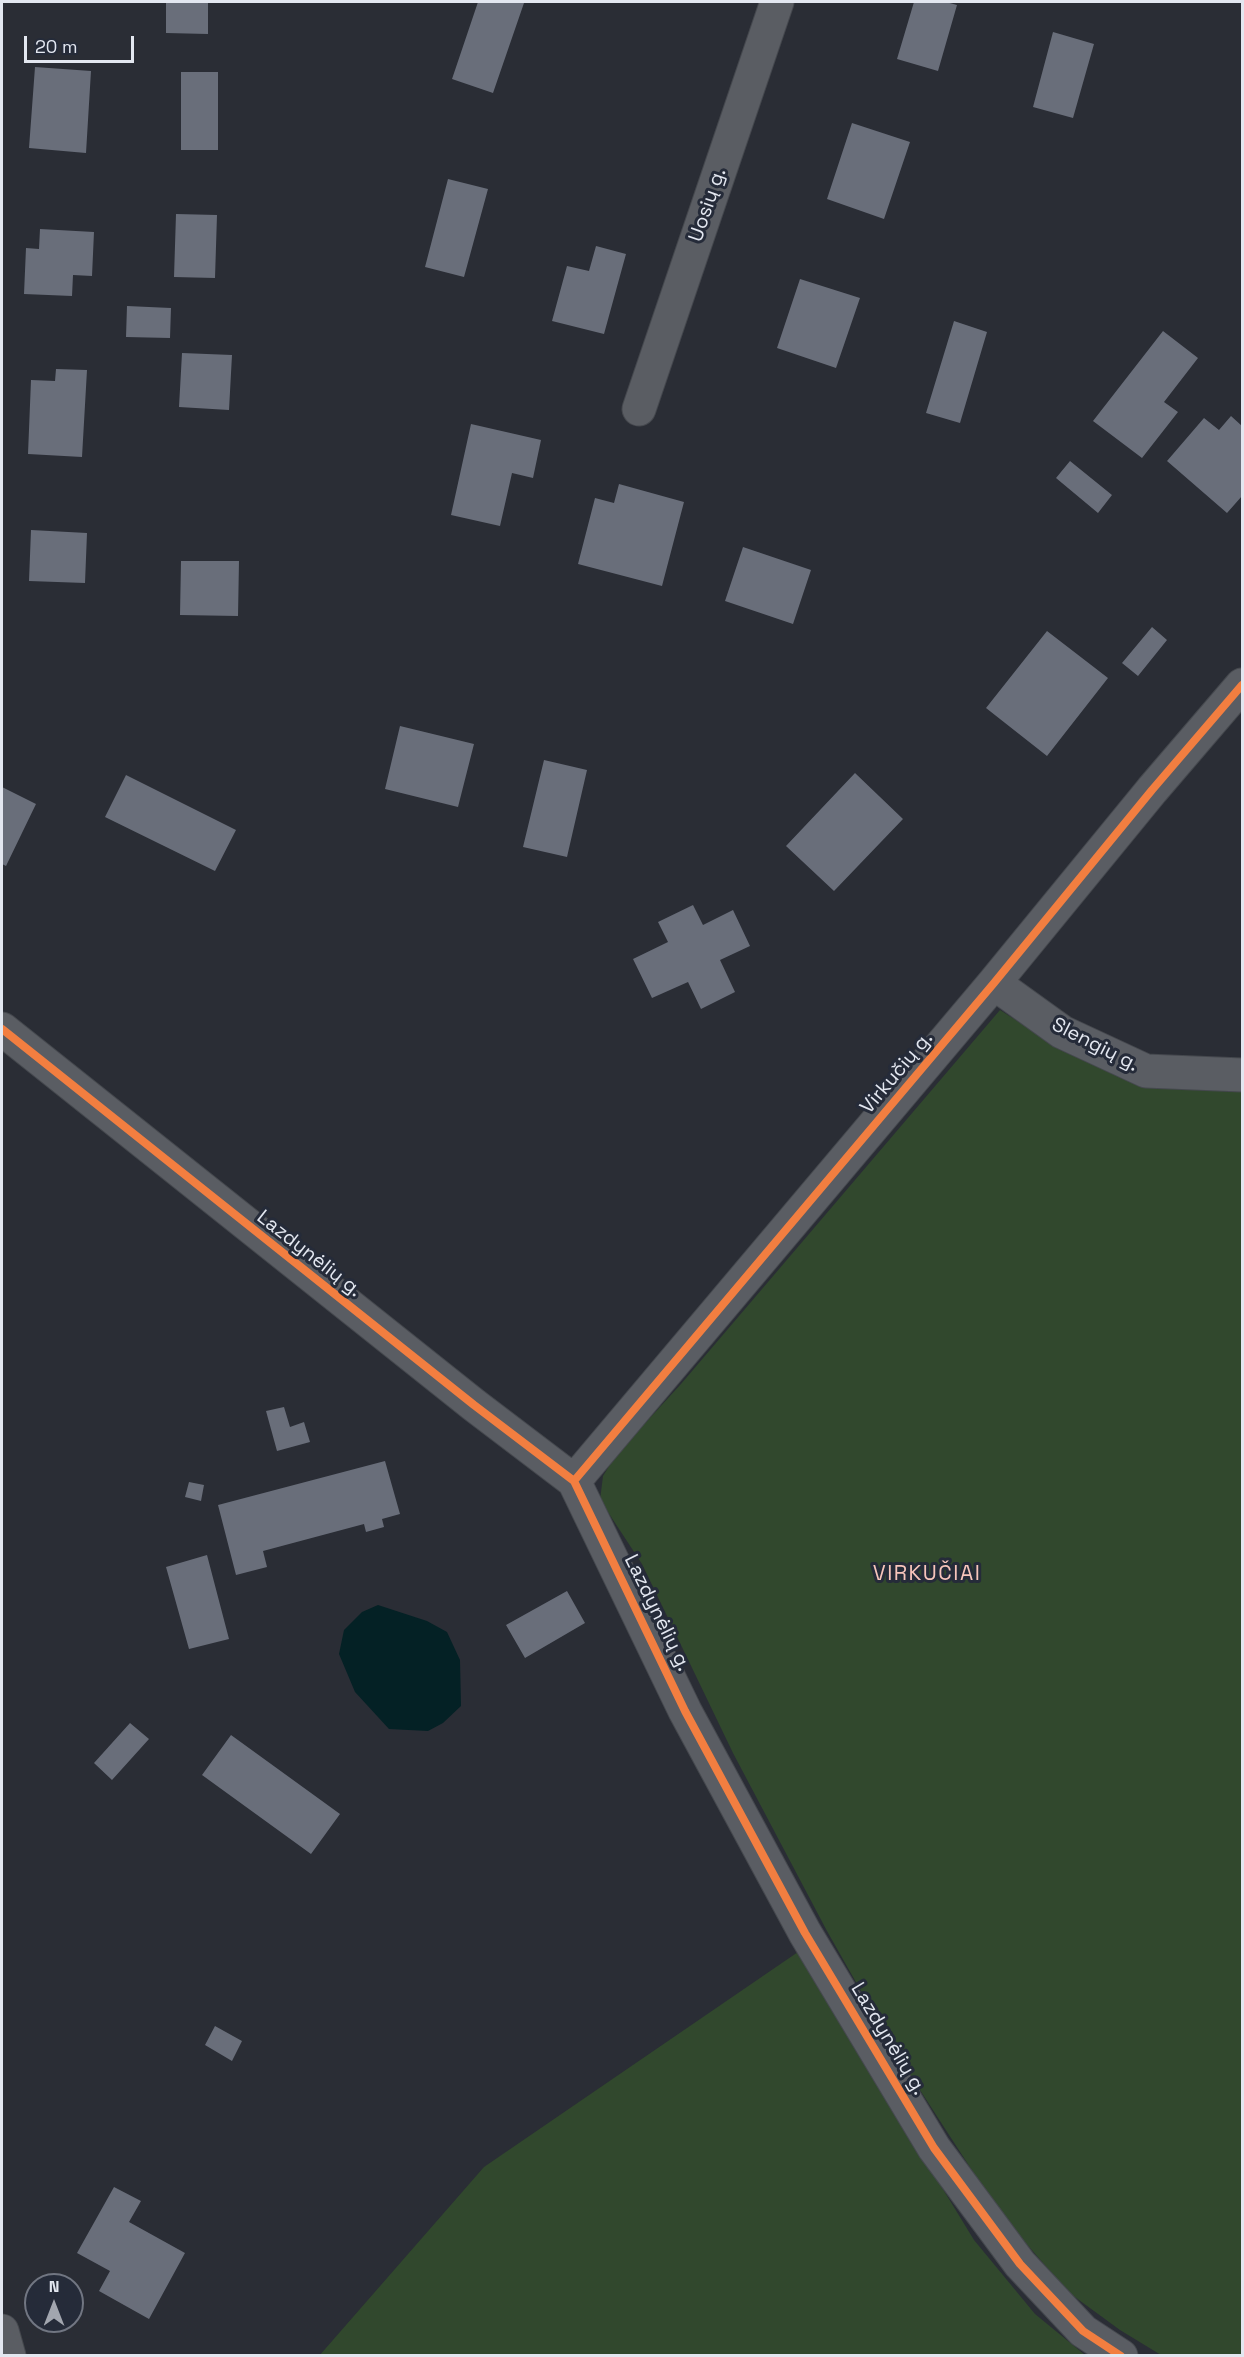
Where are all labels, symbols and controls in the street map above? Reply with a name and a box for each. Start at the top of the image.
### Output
scale bar [27,24,136,62]
text: 20 m [35,35,78,58]
street label: Uosių g. [684,165,732,245]
street label: Slengių g. [1048,1013,1142,1077]
street label: Virkučių g. [856,1027,938,1119]
street label: Lazdynėlių g. [252,1206,366,1302]
street label: Lazdynėlių g. [618,1551,696,1675]
district label: VIRKUČIAI [873,1561,981,1587]
street label: Lazdynėlių g. [845,1978,931,2100]
north arrow [24,2273,84,2333]
text: N [49,2276,59,2297]

